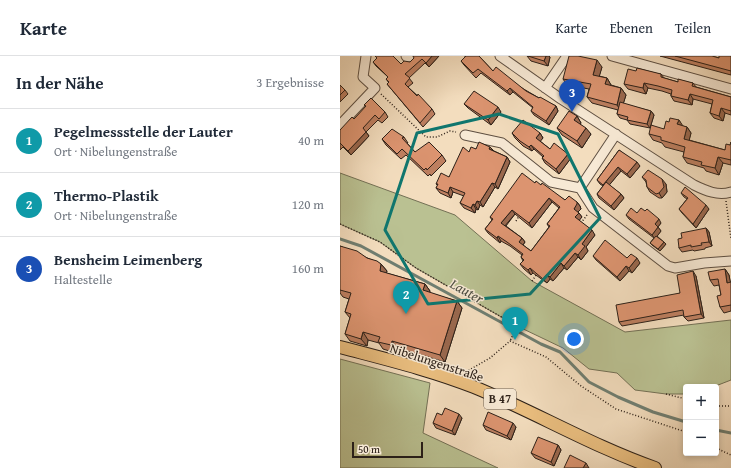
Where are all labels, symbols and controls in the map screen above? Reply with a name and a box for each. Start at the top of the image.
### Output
text: Karte [20,14,67,42]
text: Karte [555,18,588,38]
text: Ebenen [610,18,653,38]
text: Teilen [675,18,711,38]
text: In der Nähe [16,70,104,95]
text: 3 Ergebnisse [256,73,324,92]
pin: 3 [559,79,585,112]
text: Pegelmessstelle der Lauter [54,121,233,142]
text: 1 [26,131,32,150]
text: 40 m [298,131,324,150]
text: Ort · Nibelungenstraße [54,142,177,161]
text: Thermo-Plastik [54,185,159,206]
text: 2 [26,195,32,214]
text: 120 m [292,195,324,214]
text: Ort · Nibelungenstraße [54,206,177,225]
text: Bensheim Leimenberg [54,249,202,270]
text: 3 [26,259,32,278]
text: 160 m [292,259,324,278]
text: Haltestelle [54,270,112,289]
water label: Lauter [446,273,488,309]
pin: 2 [393,281,419,314]
pin: 1 [502,307,528,340]
your location [564,329,584,349]
street label: Nibelungenstraße [387,338,486,387]
map controls [683,384,719,456]
button: + [683,384,719,420]
road number: B 47 [484,389,516,409]
button: − [683,420,719,456]
scale bar [352,440,423,459]
text: 50 m [358,441,380,457]

